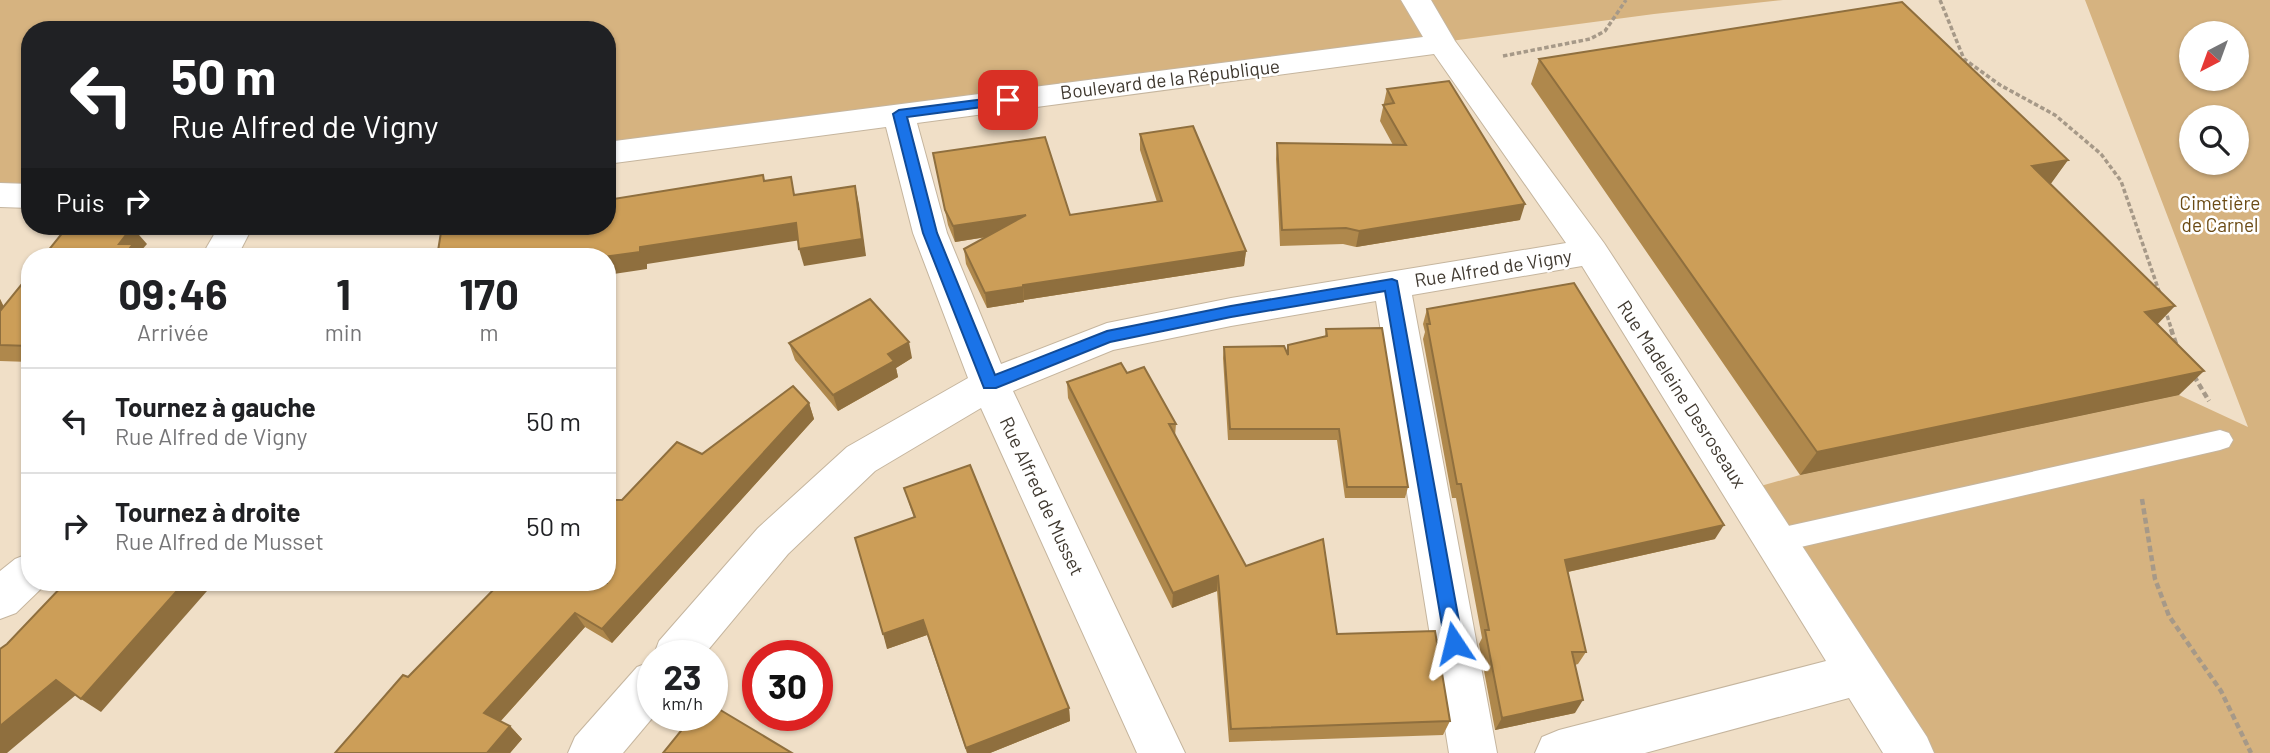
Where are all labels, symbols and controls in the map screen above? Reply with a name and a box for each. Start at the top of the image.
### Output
north arrow [2179,21,2249,91]
map controls [2179,21,2249,175]
text: 50 m [171,46,276,105]
icon: left [56,49,147,140]
street label: Boulevard de la République [1059,54,1281,103]
pin [978,70,1038,130]
icon: arrive [989,81,1027,119]
button: search [2179,105,2249,175]
text: Rue Alfred de Vigny [171,106,439,144]
icon: right [118,182,156,220]
text: Puis [56,186,104,217]
park label: Cimetière de Carnel [2180,191,2260,236]
street label: Rue Alfred de Vigny [1413,244,1573,291]
text: 09:46 [118,268,228,318]
text: 1 [336,268,351,318]
text: 170 [459,268,519,318]
street label: Rue Madeleine Desroseaux [1613,296,1752,492]
text: Arrivée [137,318,209,346]
text: min [325,318,362,346]
text: m [480,318,499,346]
text: Tournez à gauche [115,391,316,422]
icon: left [56,402,94,440]
text: 50 m [526,405,581,436]
street label: Rue Alfred de Musset [996,413,1089,579]
text: Rue Alfred de Vigny [115,422,307,450]
text: Tournez à droite [115,496,300,527]
icon: right [56,507,94,545]
text: 50 m [526,510,581,541]
text: Rue Alfred de Musset [115,527,324,555]
position arrow [1417,606,1491,680]
speed limit sign: 30 [742,640,833,731]
text: 23 [663,655,702,697]
text: km/h [662,692,703,714]

